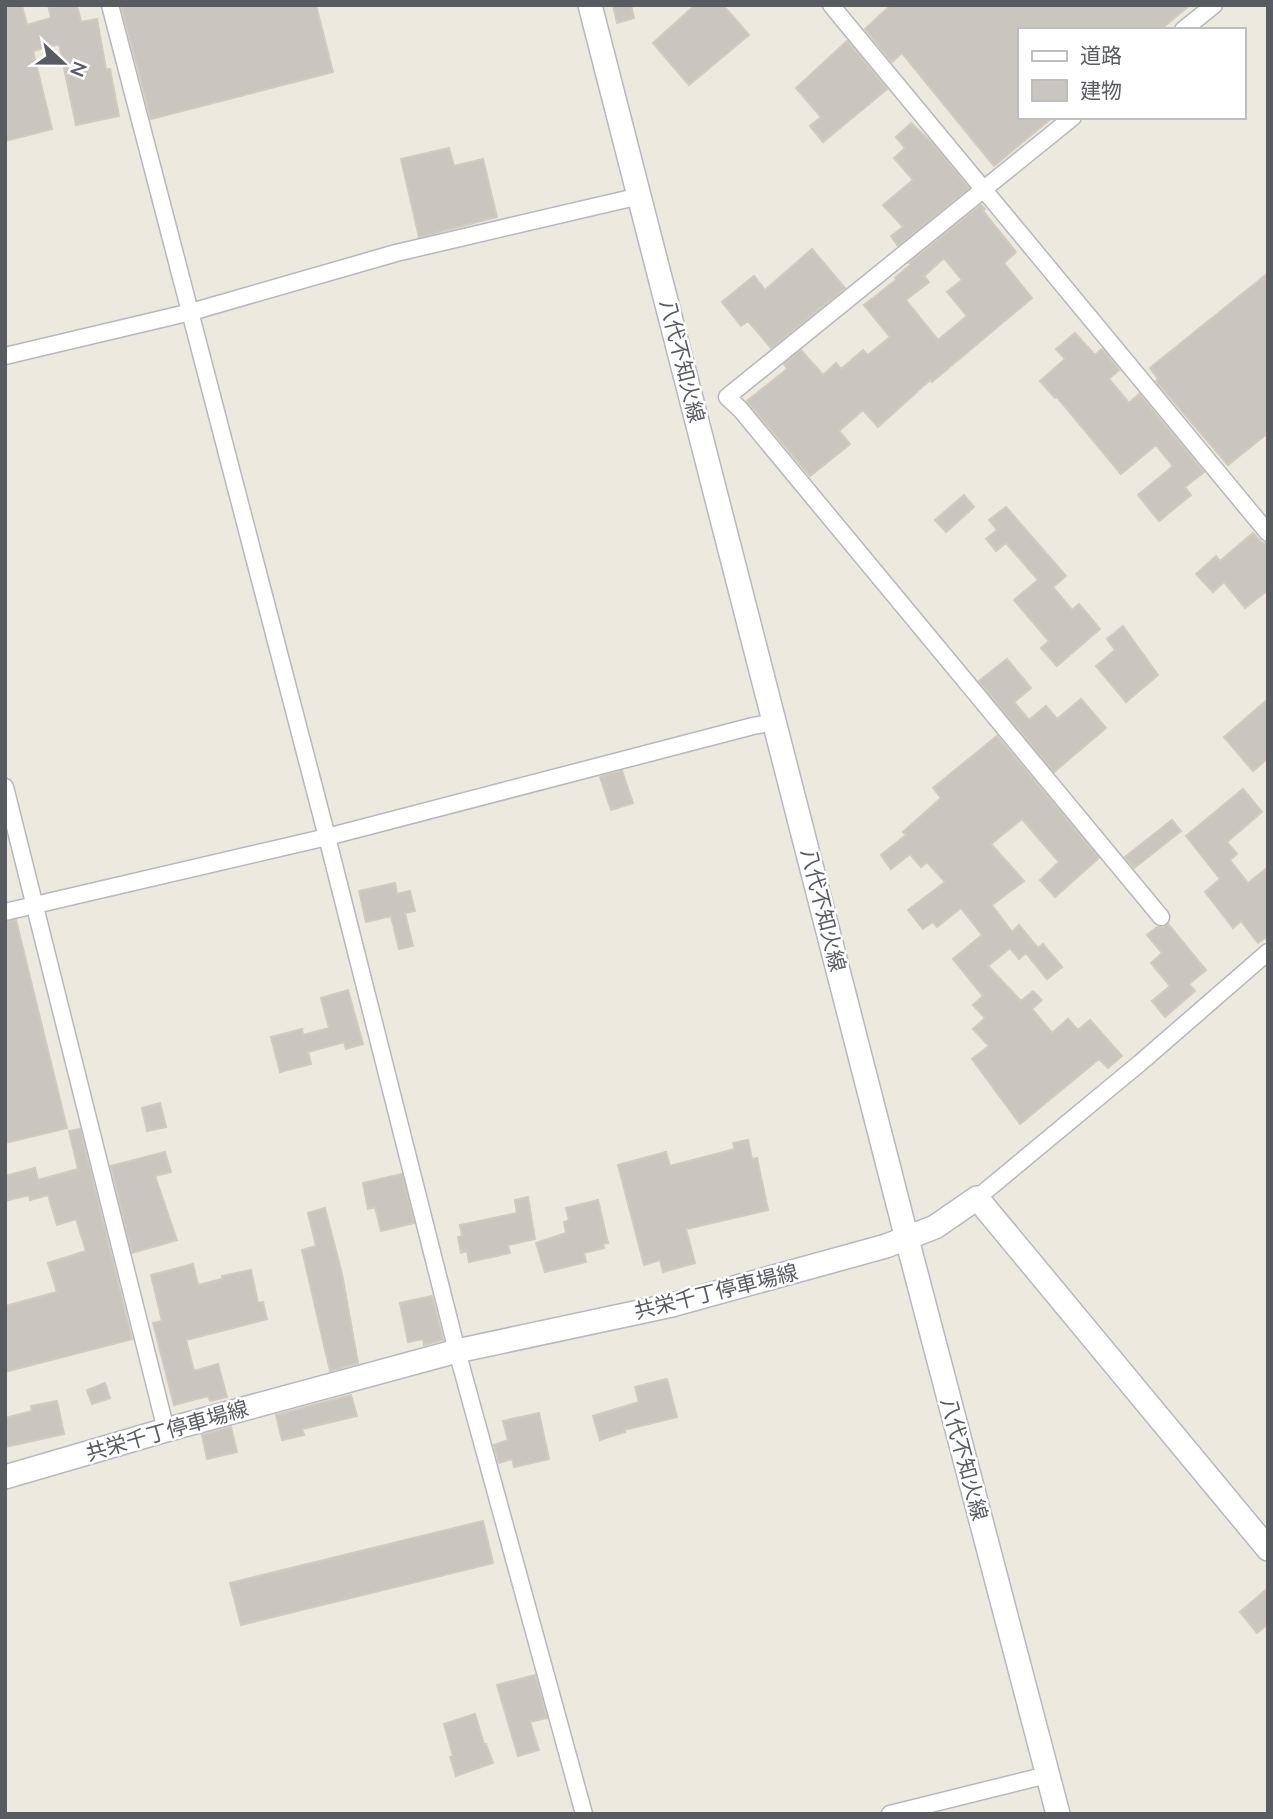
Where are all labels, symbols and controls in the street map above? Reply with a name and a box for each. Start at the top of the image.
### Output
north arrow [28,28,98,98]
legend [1018,28,1245,119]
text: 道路 [1080,42,1122,68]
text: N [65,58,93,81]
text: 建物 [1080,77,1122,103]
street label: 八代不知火線 [655,296,711,425]
street label: 八代不知火線 [796,845,852,974]
street label: 共栄千丁停車場線 [631,1258,800,1324]
street label: 共栄千丁停車場線 [82,1394,251,1466]
street label: 八代不知火線 [936,1395,994,1523]

